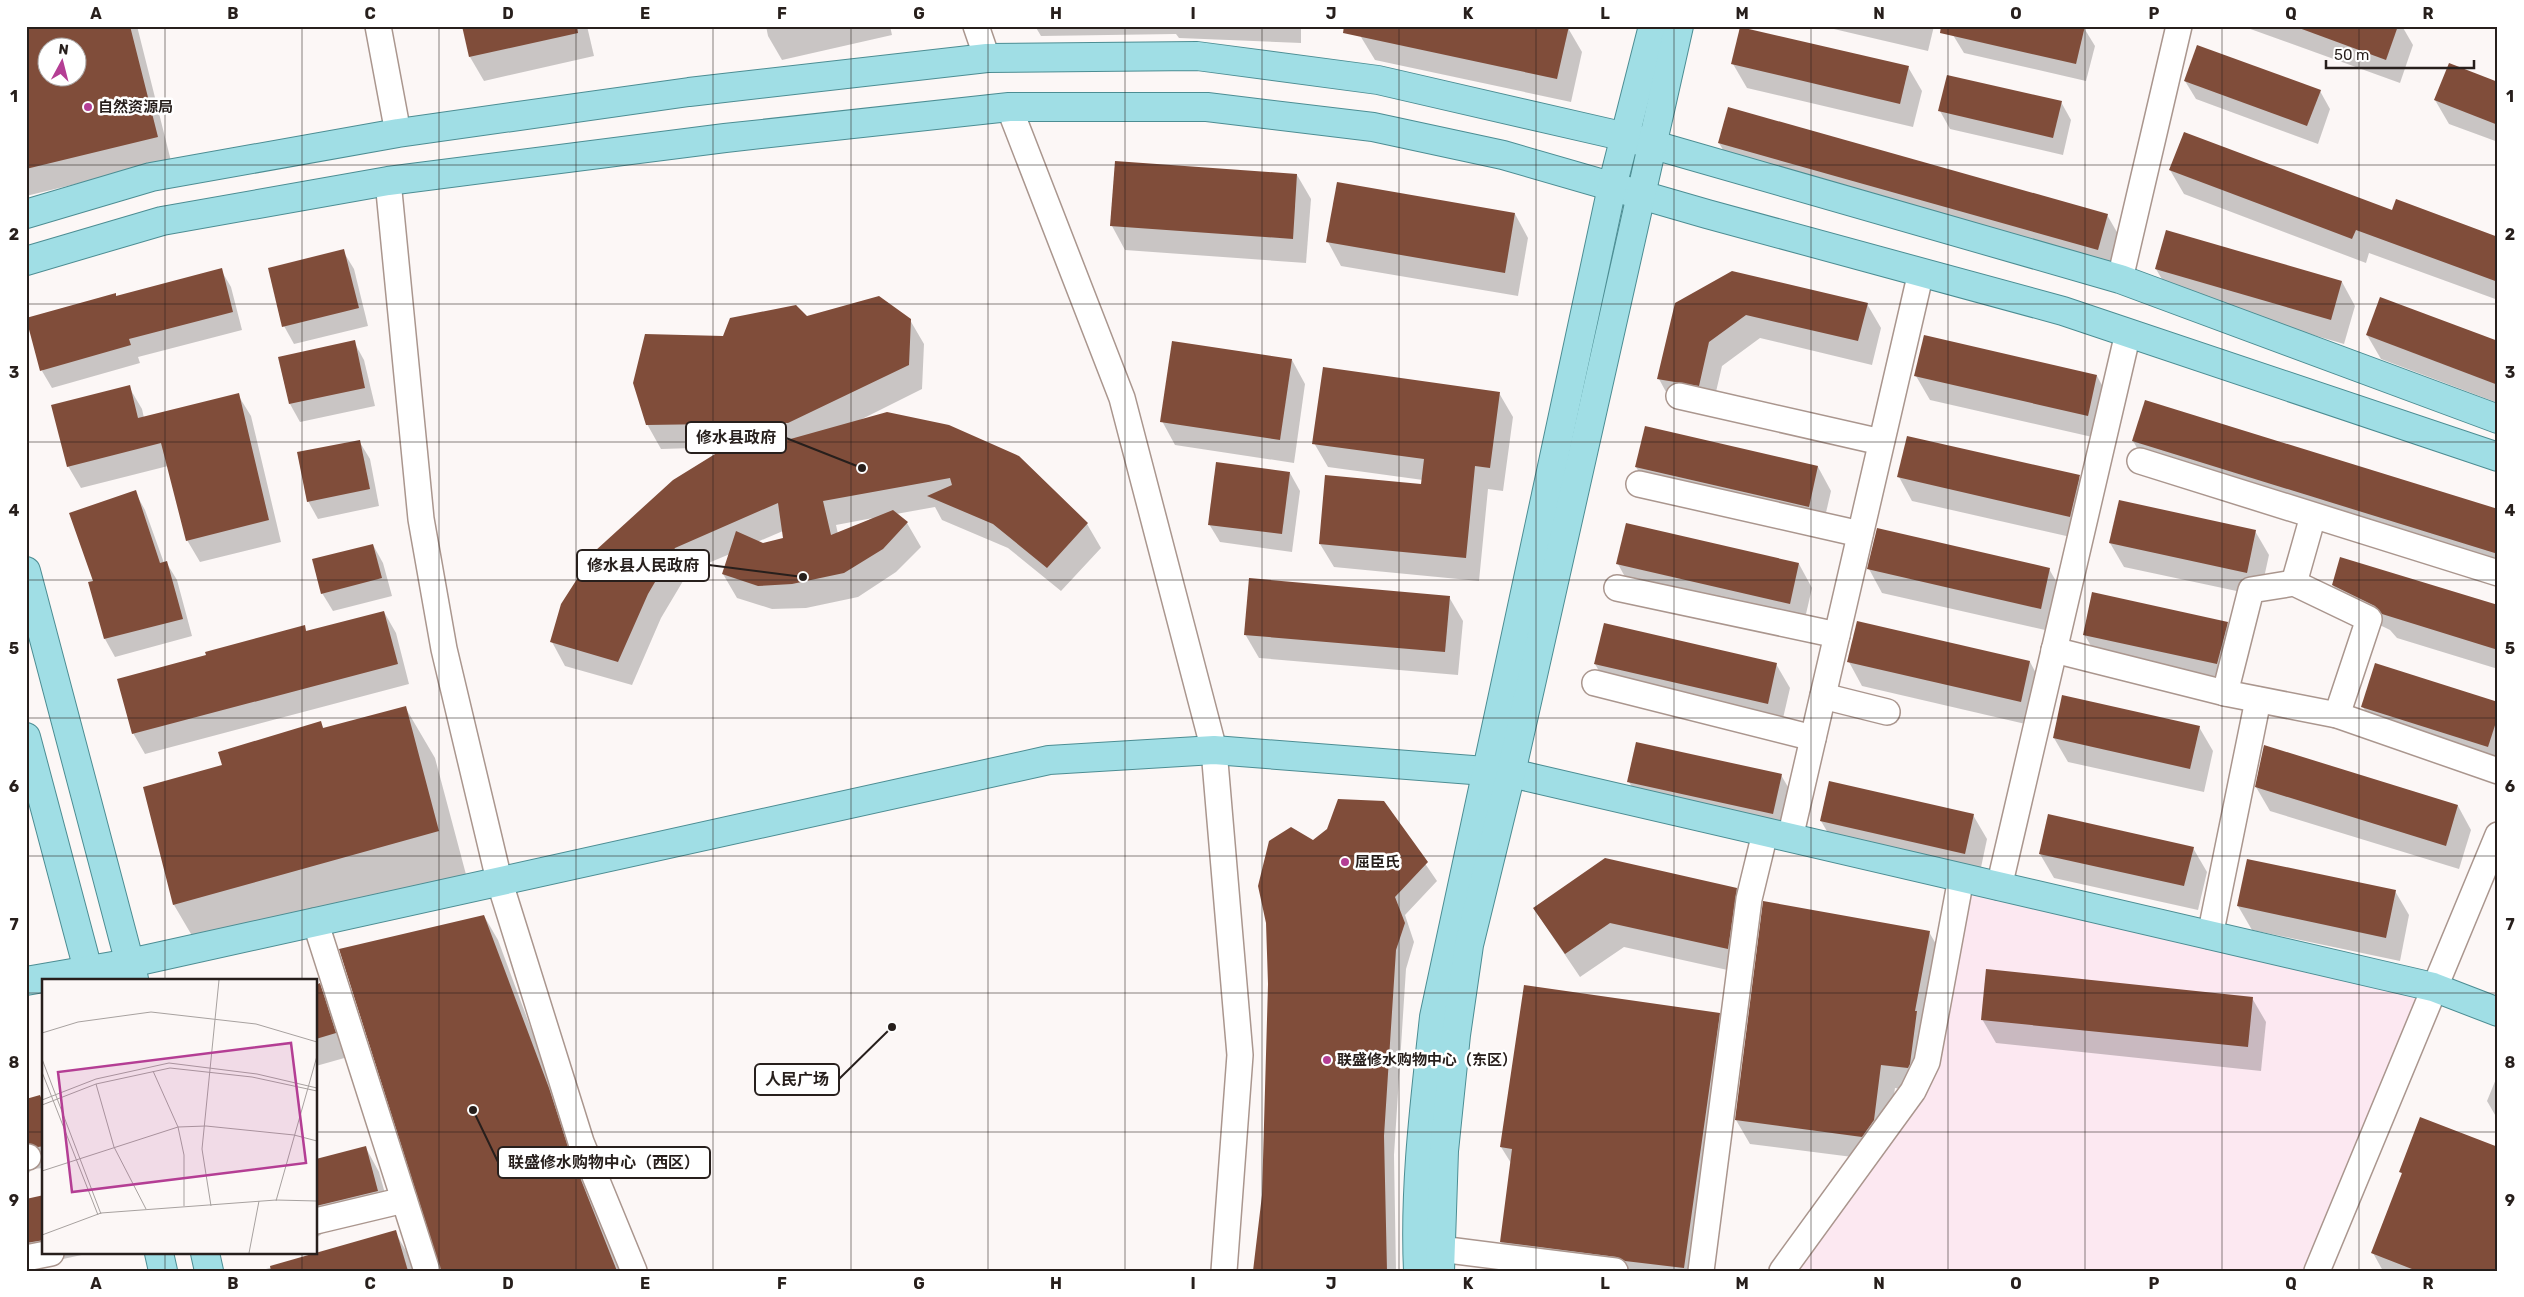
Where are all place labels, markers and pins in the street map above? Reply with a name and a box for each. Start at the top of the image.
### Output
place label: 自然资源局 [98,98,173,116]
marker: 自然资源局 [82,101,94,113]
callout: 修水县政府 [686,422,786,453]
callout: 修水县人民政府 [577,550,709,581]
place label: 屈臣氏 [1355,853,1400,871]
marker: 屈臣氏 [1339,856,1351,868]
place label: 联盛修水购物中心（东区） [1337,1051,1517,1069]
marker: 联盛修水购物中心（东区） [1321,1054,1333,1066]
callout: 人民广场 [755,1064,839,1095]
callout: 联盛修水购物中心（西区） [498,1147,710,1178]

